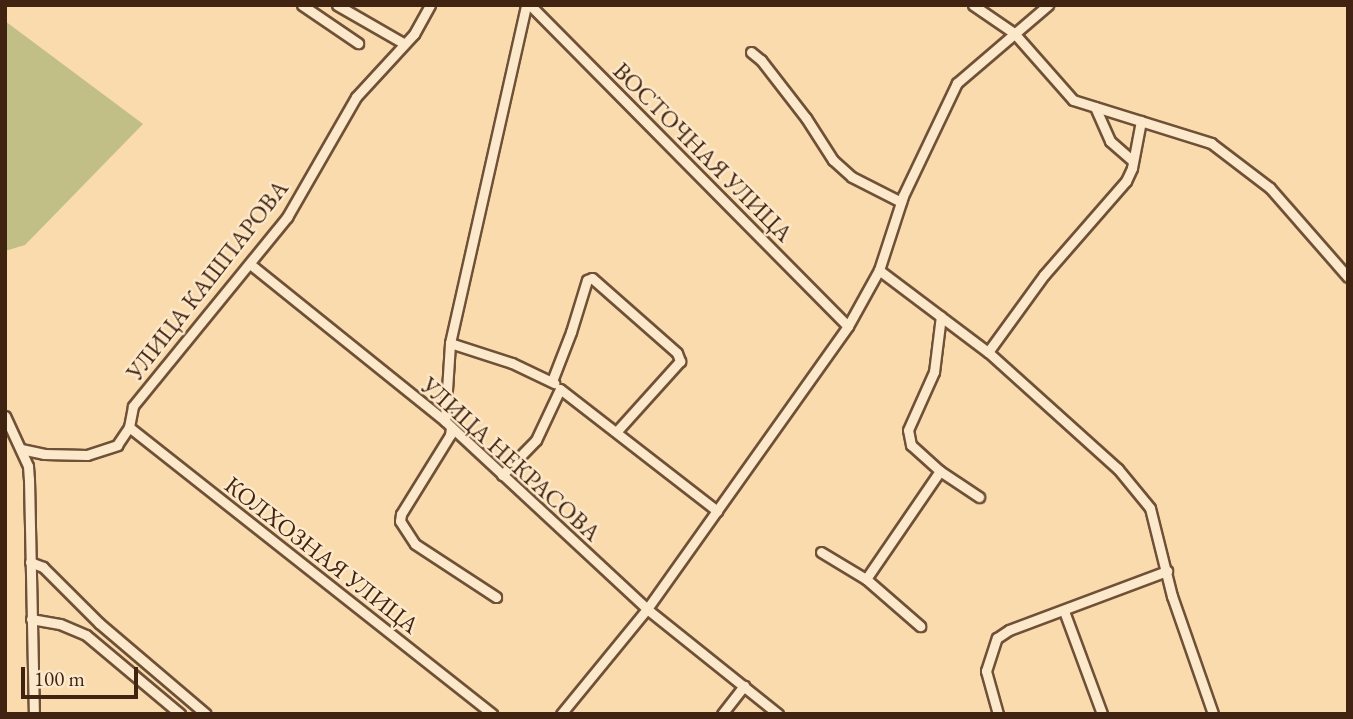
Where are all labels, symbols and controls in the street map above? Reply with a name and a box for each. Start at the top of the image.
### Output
street label: ВОСТОЧНАЯ УЛИЦА [607,56,799,248]
street label: УЛИЦА КАШПАРОВА [120,174,294,386]
street label: УЛИЦА НЕКРАСОВА [415,371,607,547]
street label: КОЛХОЗНАЯ УЛИЦА [219,470,425,640]
scale bar [24,652,142,696]
text: 100 m [34,665,85,692]

